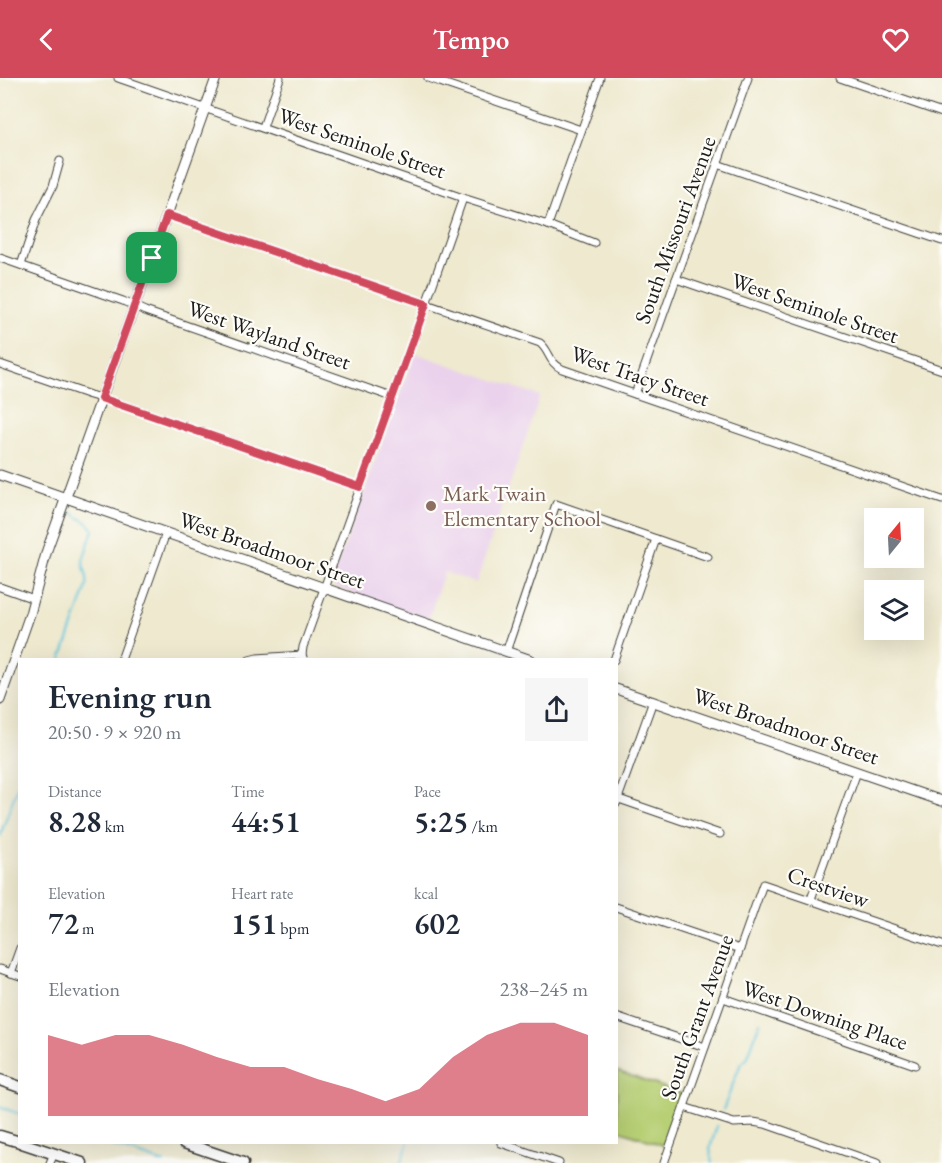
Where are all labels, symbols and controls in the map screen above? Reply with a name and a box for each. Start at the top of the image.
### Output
text: Tempo [433,22,509,57]
icon: back [30,23,63,56]
icon: heart [879,23,912,56]
street label: West Seminole Street [275,101,450,185]
street label: South Missouri Avenue [628,132,723,328]
pin [126,232,177,283]
icon: arrive [135,241,168,274]
street label: West Seminole Street [728,266,903,350]
street label: West Wayland Street [184,294,354,377]
street label: West Tracy Street [567,339,713,413]
place label: Mark Twain Elementary School [443,479,601,533]
marker: Mark Twain Elementary School [424,499,438,513]
street label: West Broadmoor Street [175,505,369,595]
north arrow [864,508,924,568]
map controls [864,508,924,640]
button: layers [864,580,924,640]
text: Evening run [48,675,212,718]
button: share [525,678,588,741]
street label: West Broadmoor Street [689,681,883,771]
text: 20:50 · 9 × 920 m [48,719,181,745]
text: Distance [48,781,101,802]
text: Time [231,781,264,802]
text: Pace [414,781,441,802]
text: 8.28 [48,802,101,841]
text: 44:51 [231,802,301,841]
text: 5:25 [414,802,468,841]
text: km [101,816,125,837]
text: /km [468,816,498,837]
street label: Crestview [783,860,873,915]
text: Elevation [48,883,106,904]
text: Heart rate [231,883,293,904]
text: kcal [414,883,438,904]
text: 72 [48,904,79,943]
text: 151 [231,904,277,943]
text: 602 [414,904,460,943]
text: m [79,918,94,939]
text: bpm [277,918,309,939]
street label: South Grant Avenue [654,930,740,1104]
street label: West Downing Place [738,973,912,1057]
text: Elevation [48,976,120,1002]
text: 238–245 m [500,976,588,1002]

